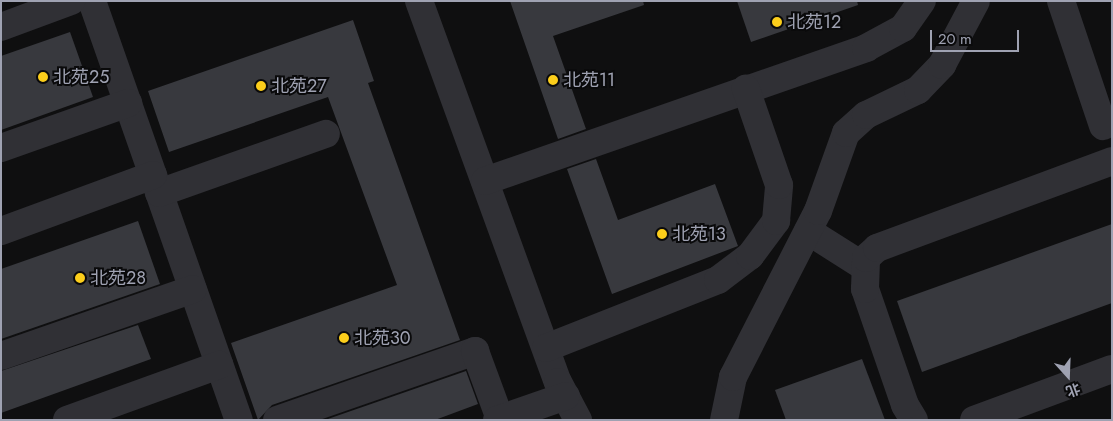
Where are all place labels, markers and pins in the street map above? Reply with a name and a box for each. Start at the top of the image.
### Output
place label: 北苑12 [787,11,841,33]
marker: 北苑12 [771,16,783,28]
place label: 北苑25 [53,66,109,88]
place label: 北苑11 [563,69,615,91]
marker: 北苑25 [37,71,49,83]
marker: 北苑11 [547,74,559,86]
place label: 北苑27 [271,75,327,97]
marker: 北苑27 [255,80,267,92]
place label: 北苑13 [672,223,726,245]
marker: 北苑13 [656,228,668,240]
place label: 北苑28 [90,267,146,289]
marker: 北苑28 [74,272,86,284]
place label: 北苑30 [354,327,411,349]
marker: 北苑30 [338,332,350,344]

